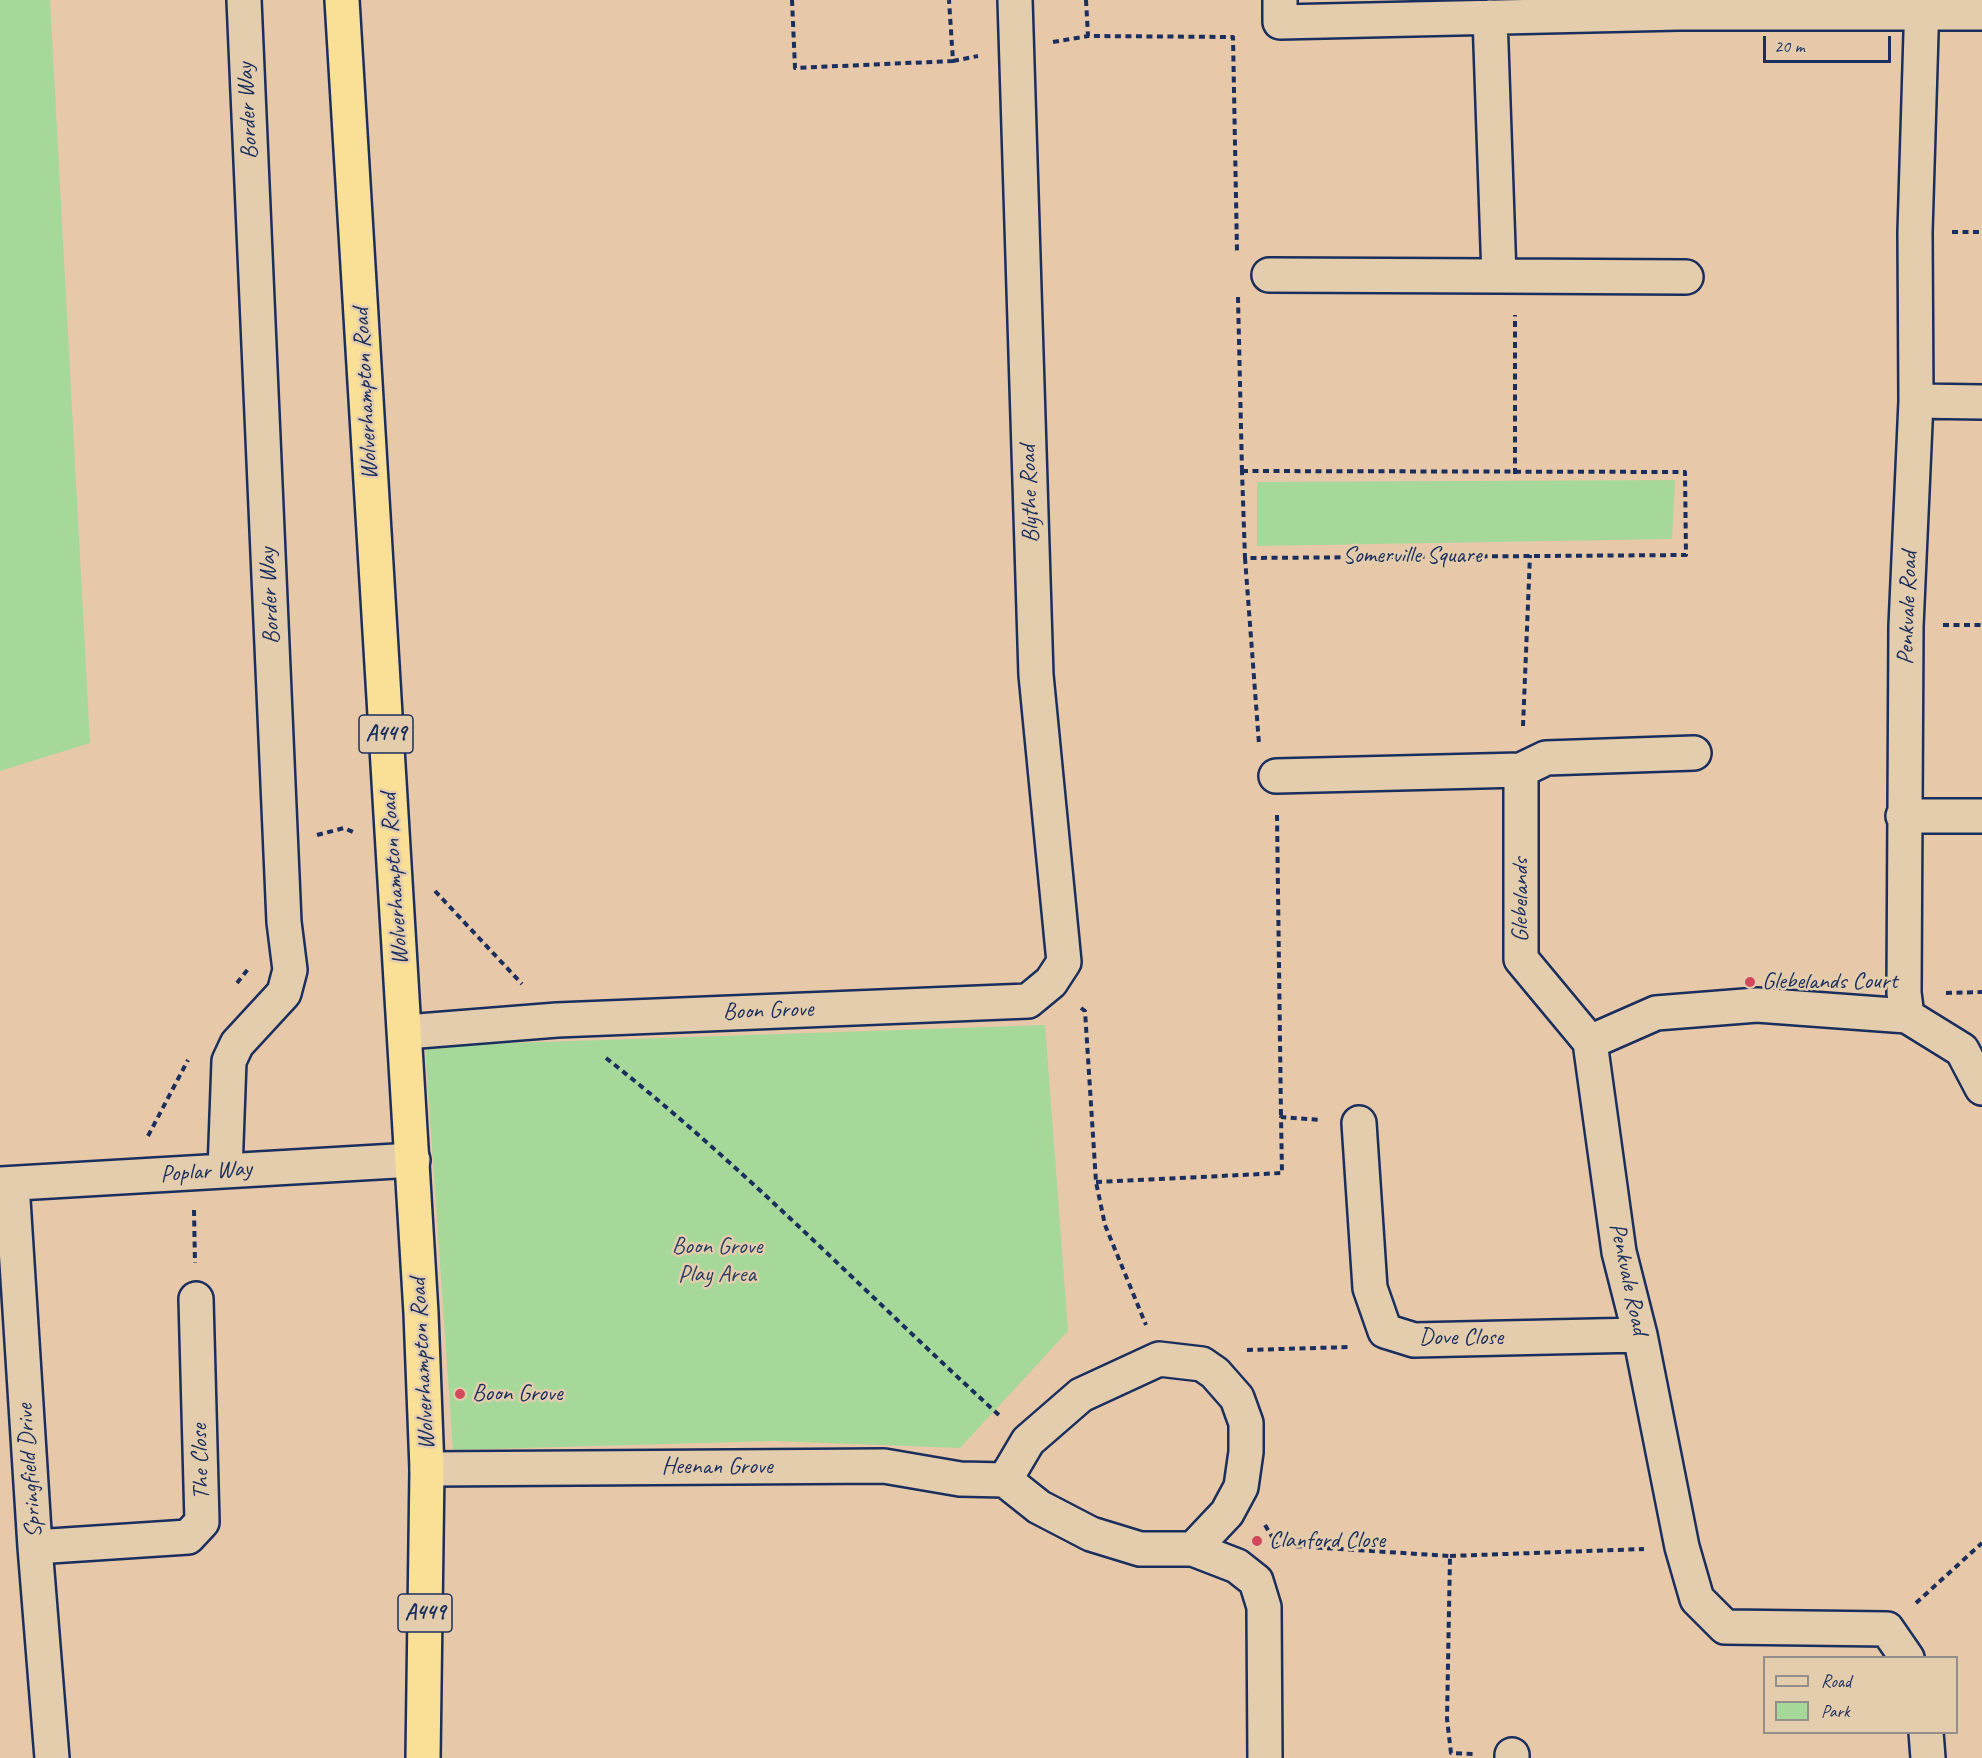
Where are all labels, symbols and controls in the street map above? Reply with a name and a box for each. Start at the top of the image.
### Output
scale bar [1766,24,1894,62]
text: 20 m [1774,35,1805,57]
street label: Border Way [231,62,265,160]
street label: Wolverhampton Road [347,307,385,481]
street label: Blythe Road [1014,445,1046,543]
street label: Somerville Square [1343,542,1481,570]
street label: Border Way [253,547,287,645]
street label: Penkvale Road [1892,551,1924,665]
road number: A449 [359,715,413,753]
street label: Wolverhampton Road [375,792,415,966]
street label: Glebelands [1507,858,1535,942]
place label: Glebelands Court [1762,968,1897,996]
marker: Glebelands Court [1743,975,1757,989]
street label: Boon Grove [722,995,814,1027]
street label: Poplar Way [159,1154,253,1190]
street label: Penkvale Road [1602,1221,1654,1337]
park label: Boon Grove Play Area [672,1233,762,1289]
street label: Wolverhampton Road [404,1277,442,1451]
street label: Dove Close [1419,1324,1503,1352]
place label: Boon Grove [472,1380,563,1408]
marker: Boon Grove [453,1387,467,1401]
street label: Springfield Drive [11,1403,49,1539]
street label: The Close [185,1423,217,1501]
street label: Heenan Grove [662,1453,772,1481]
place label: Clanford Close [1269,1527,1385,1555]
marker: Clanford Close [1250,1534,1264,1548]
road number: A449 [398,1594,452,1632]
legend [1763,1656,1958,1734]
text: Road [1821,1670,1851,1692]
text: Park [1821,1700,1850,1722]

